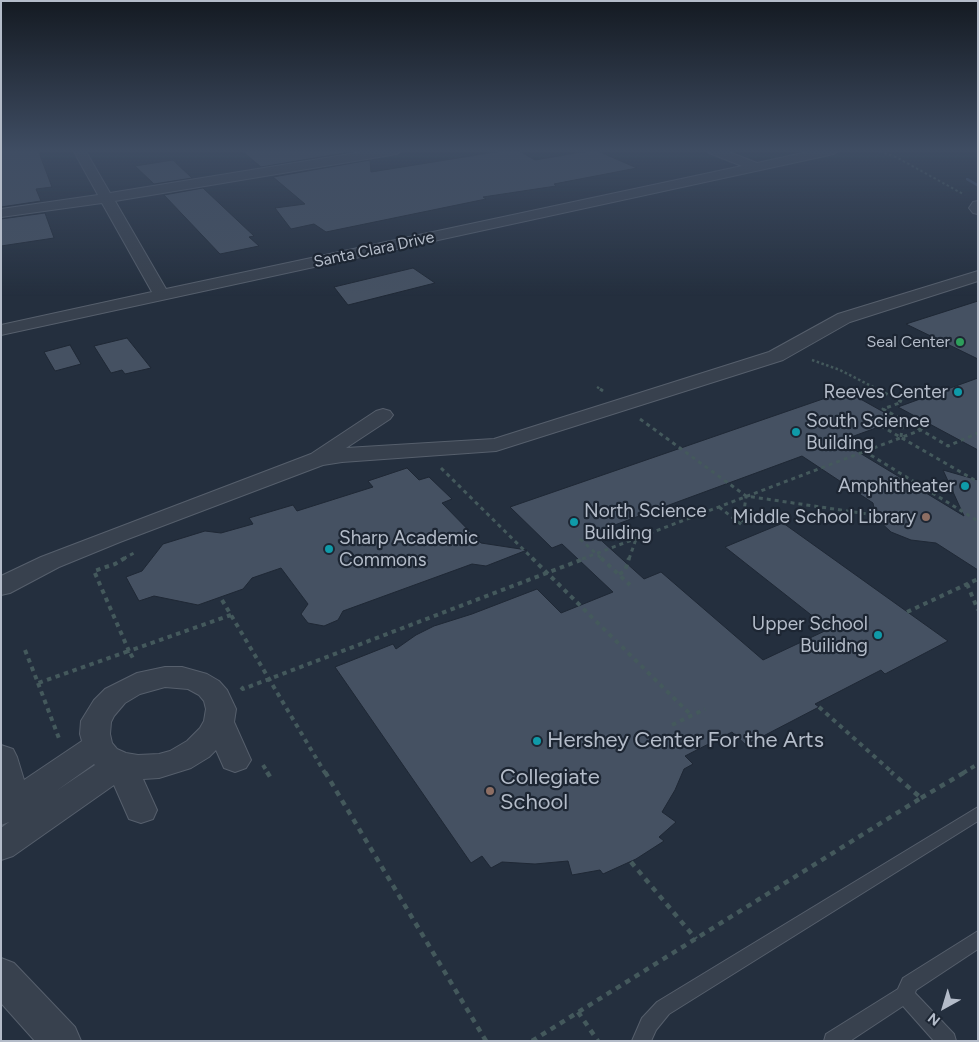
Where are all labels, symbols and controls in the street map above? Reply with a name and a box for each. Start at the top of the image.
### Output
street label: Santa Clara Drive [312,228,436,272]
place label: Seal Center [866,332,950,352]
marker: Seal Center [954,336,966,348]
place label: Reeves Center [823,381,948,403]
marker: Reeves Center [952,386,964,398]
place label: South Science Building [806,410,930,454]
marker: South Science Building [790,426,802,438]
place label: Amphitheater [838,475,955,497]
marker: Amphitheater [959,480,971,492]
place label: North Science Building [584,500,707,544]
place label: Middle School Library [733,506,916,528]
marker: Middle School Library [920,511,932,523]
marker: North Science Building [568,516,580,528]
place label: Sharp Academic Commons [339,527,478,571]
marker: Sharp Academic Commons [323,543,335,555]
place label: Upper School Builidng [752,613,868,657]
marker: Upper School Builidng [872,629,884,641]
place label: Hershey Center For the Arts [547,728,824,754]
marker: Hershey Center For the Arts [531,735,543,747]
place label: Collegiate School [500,765,600,816]
marker: Collegiate School [484,785,496,797]
north arrow [919,982,969,1032]
text: N [925,1009,944,1029]

